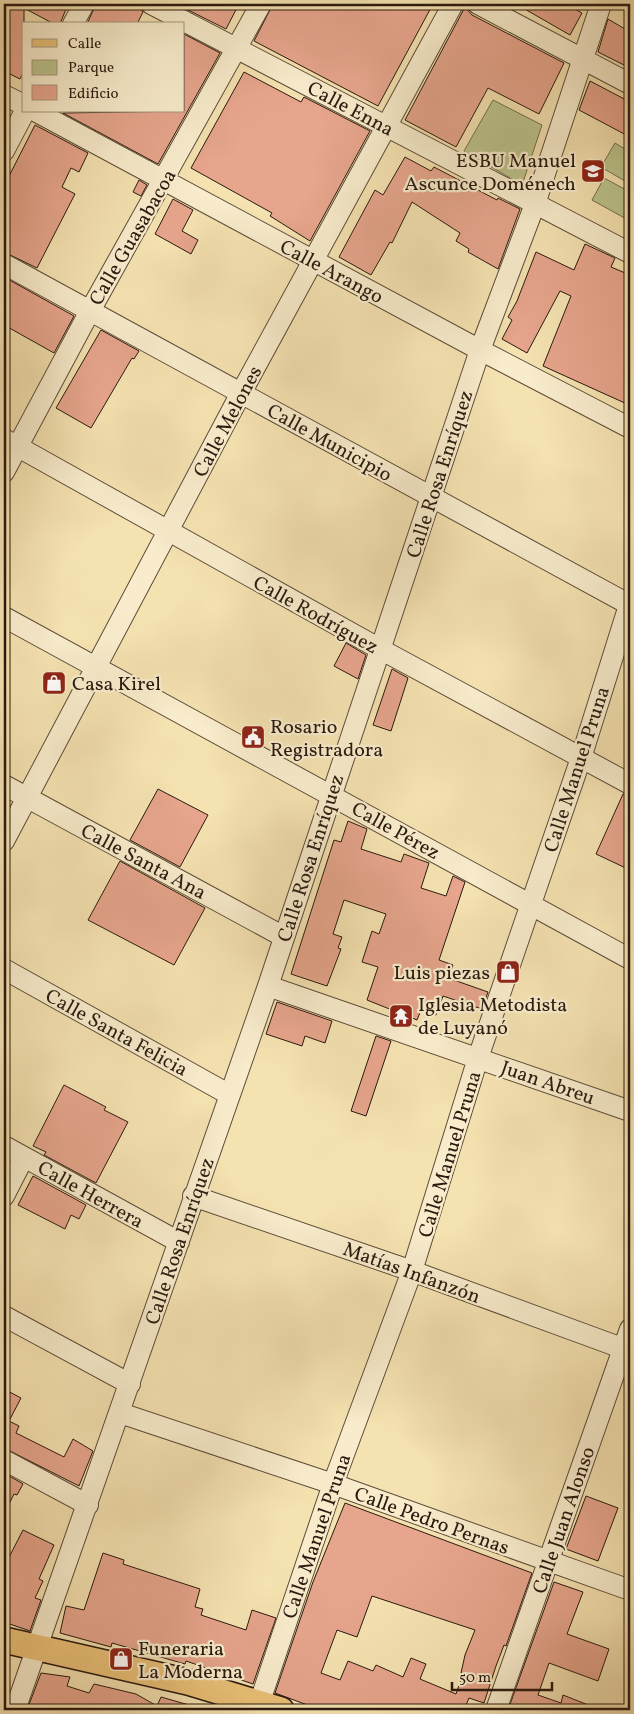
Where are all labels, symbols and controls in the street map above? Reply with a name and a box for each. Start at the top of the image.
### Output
legend [22,22,185,112]
text: Calle [68,34,101,55]
text: Parque [68,58,114,79]
street label: Calle Enna [302,75,398,144]
text: Edificio [68,84,119,105]
place label: ESBU Manuel Ascunce Doménech [405,148,576,199]
school or university icon: ESBU Manuel Ascunce Doménech [580,158,606,184]
street label: Calle Guasabacoa [83,165,184,311]
street label: Calle Arango [274,234,388,312]
street label: Calle Melones [188,361,270,483]
street label: Calle Rosa Enríquez [401,387,481,562]
street label: Calle Municipio [261,398,397,490]
street label: Calle Rodríguez [247,570,383,662]
shop icon: Casa Kirel [41,670,67,696]
place label: Casa Kirel [72,671,161,699]
street label: Calle Manuel Pruna [538,683,618,856]
place label: Rosario Registradora [270,714,383,765]
public building icon: Rosario Registradora [240,724,266,750]
street label: Calle Rosa Enríquez [272,771,352,946]
street label: Calle Pérez [346,796,444,868]
street label: Calle Santa Ana [75,818,211,908]
shop icon: Luis piezas [495,959,521,985]
place label: Luis piezas [393,960,490,988]
street label: Calle Santa Felicia [40,983,192,1085]
place label: Iglesia Metodista de Luyanó [418,992,567,1043]
temple icon: Iglesia Metodista de Luyanó [388,1003,414,1029]
street label: Juan Abreu [496,1055,598,1113]
street label: Calle Manuel Pruna [412,1068,490,1241]
street label: Calle Rosa Enríquez [139,1154,223,1329]
street label: Calle Herrera [32,1155,148,1237]
street label: Matías Infanzón [339,1236,484,1312]
street label: Calle Juan Alonso [527,1443,603,1598]
street label: Calle Manuel Pruna [277,1450,359,1623]
street label: Calle Pedro Pernas [350,1481,513,1563]
place label: Funeraria La Moderna [138,1636,243,1687]
shop icon: Funeraria La Moderna [108,1646,134,1672]
scale bar [452,1659,552,1691]
text: 50 m [459,1668,491,1689]

